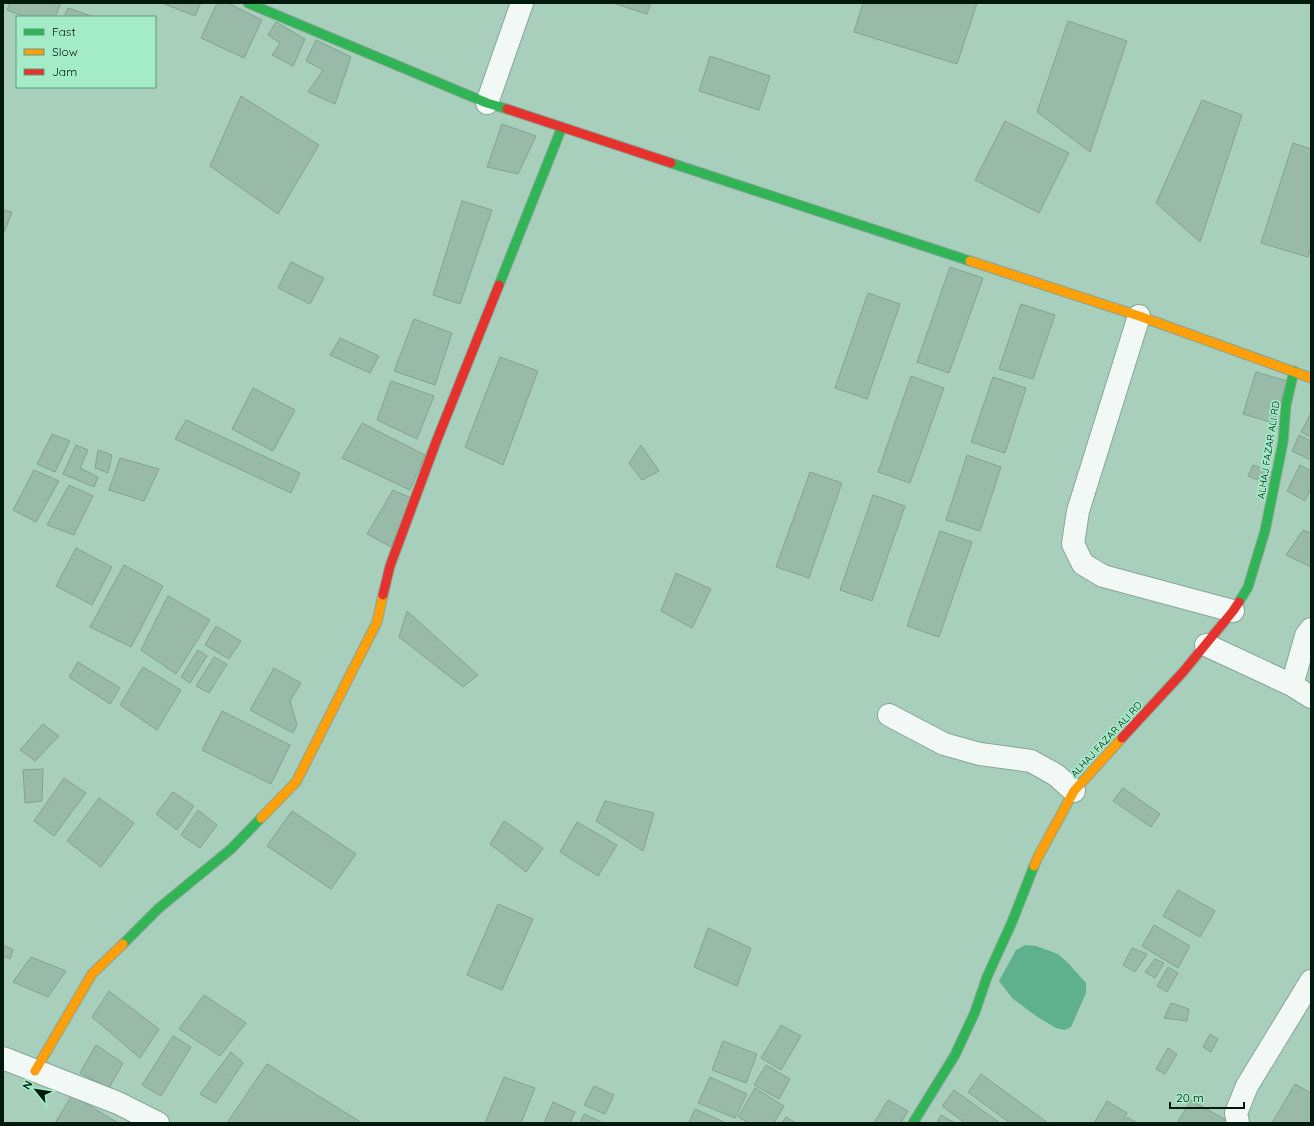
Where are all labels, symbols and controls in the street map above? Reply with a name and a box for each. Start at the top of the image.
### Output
legend [16,16,156,88]
text: Fast [52,24,76,39]
text: Slow [52,44,78,59]
text: Jam [52,64,77,79]
street label: ALHAJ FAZAR ALI RD [1254,400,1283,500]
street label: ALHAJ FAZAR ALI RD [1068,699,1145,780]
north arrow [16,1070,56,1110]
text: N [19,1078,35,1092]
scale bar [1170,1084,1244,1110]
text: 20 m [1176,1090,1204,1105]

